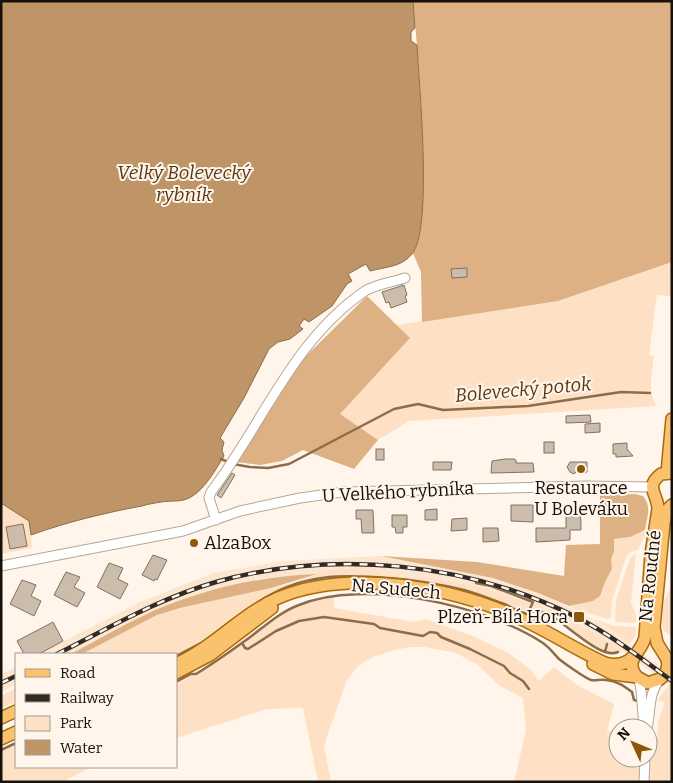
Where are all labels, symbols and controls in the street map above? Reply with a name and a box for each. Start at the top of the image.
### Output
water label: Velký Bolevecký rybník [117,161,252,206]
water label: Bolevecký potok [454,372,593,407]
marker: Restaurace U Boleváku [575,463,587,475]
street label: U Velkého rybníka [321,477,475,507]
place label: Restaurace U Boleváku [534,477,628,520]
street label: Na Roudné [634,529,666,623]
place label: AlzaBox [204,532,271,554]
marker: AlzaBox [188,537,200,549]
street label: Na Sudech [350,574,442,604]
place label: Plzeň-Bílá Hora [437,606,568,628]
marker: Plzeň-Bílá Hora [572,610,586,624]
legend [15,653,178,768]
text: Road [60,664,95,682]
text: Railway [60,689,114,707]
text: Park [60,714,92,732]
north arrow [608,718,658,768]
text: N [614,724,634,744]
text: Water [60,739,103,757]

